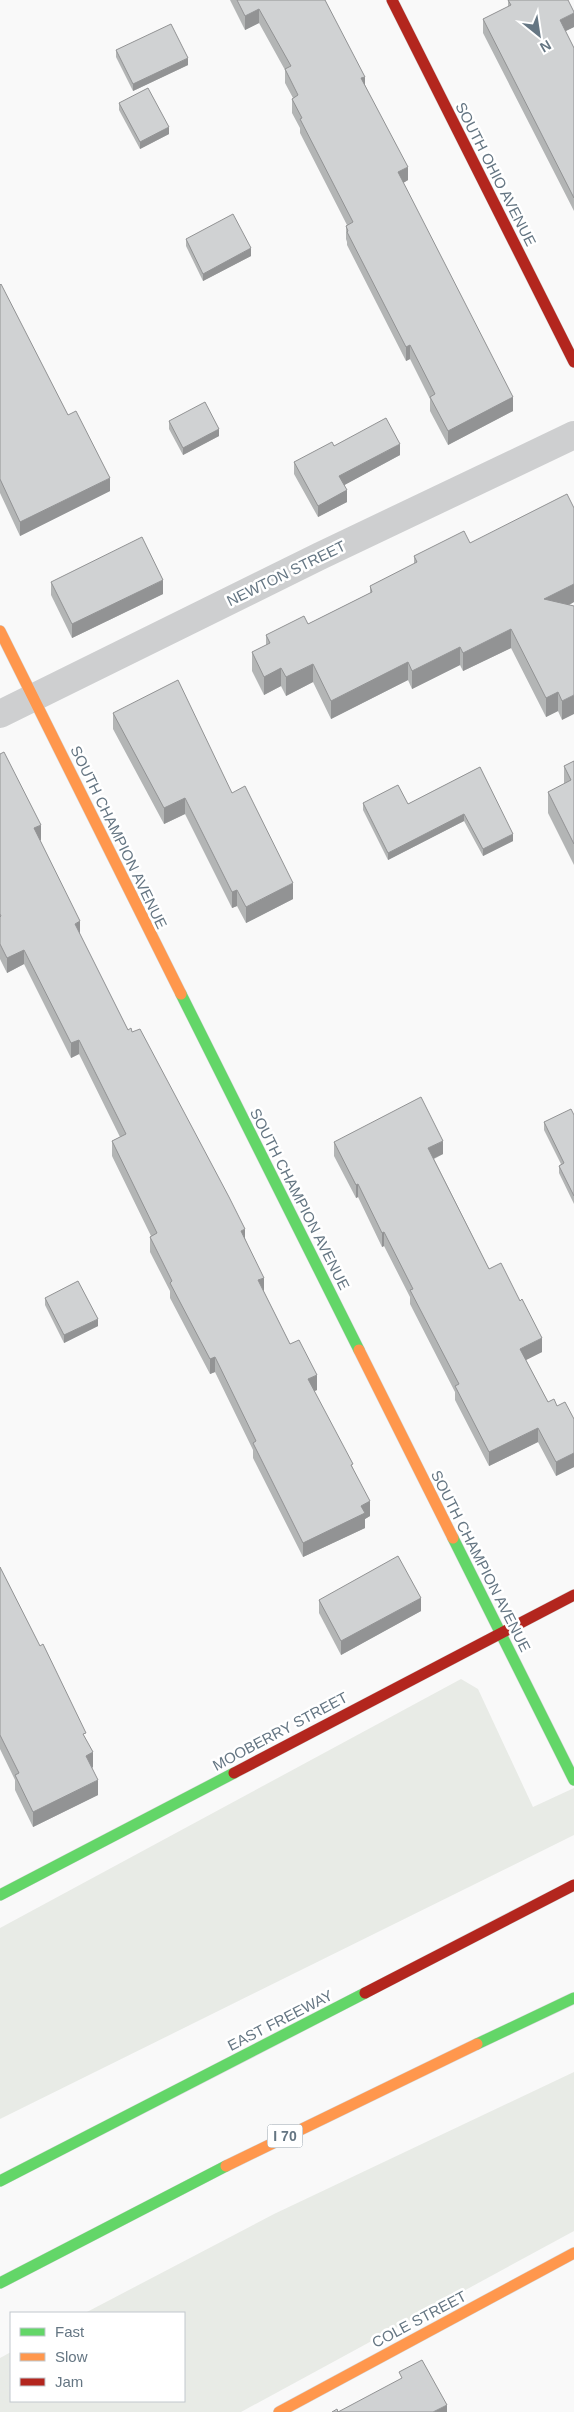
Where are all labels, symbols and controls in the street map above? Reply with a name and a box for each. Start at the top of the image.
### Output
north arrow [514,10,564,60]
text: N [537,37,554,56]
street label: SOUTH OHIO AVENUE [452,99,540,249]
street label: NEWTON STREET [224,537,348,609]
street label: SOUTH CHAMPION AVENUE [67,743,171,931]
street label: SOUTH CHAMPION AVENUE [247,1105,353,1293]
street label: SOUTH CHAMPION AVENUE [428,1467,534,1655]
street label: MOOBERRY STREET [210,1688,350,1774]
street label: EAST FREEWAY [225,1986,335,2054]
road number: I 70 [268,2124,302,2148]
street label: COLE STREET [369,2287,469,2351]
legend [10,2312,185,2402]
text: Fast [55,2323,85,2340]
text: Slow [55,2348,88,2365]
text: Jam [55,2373,83,2390]

